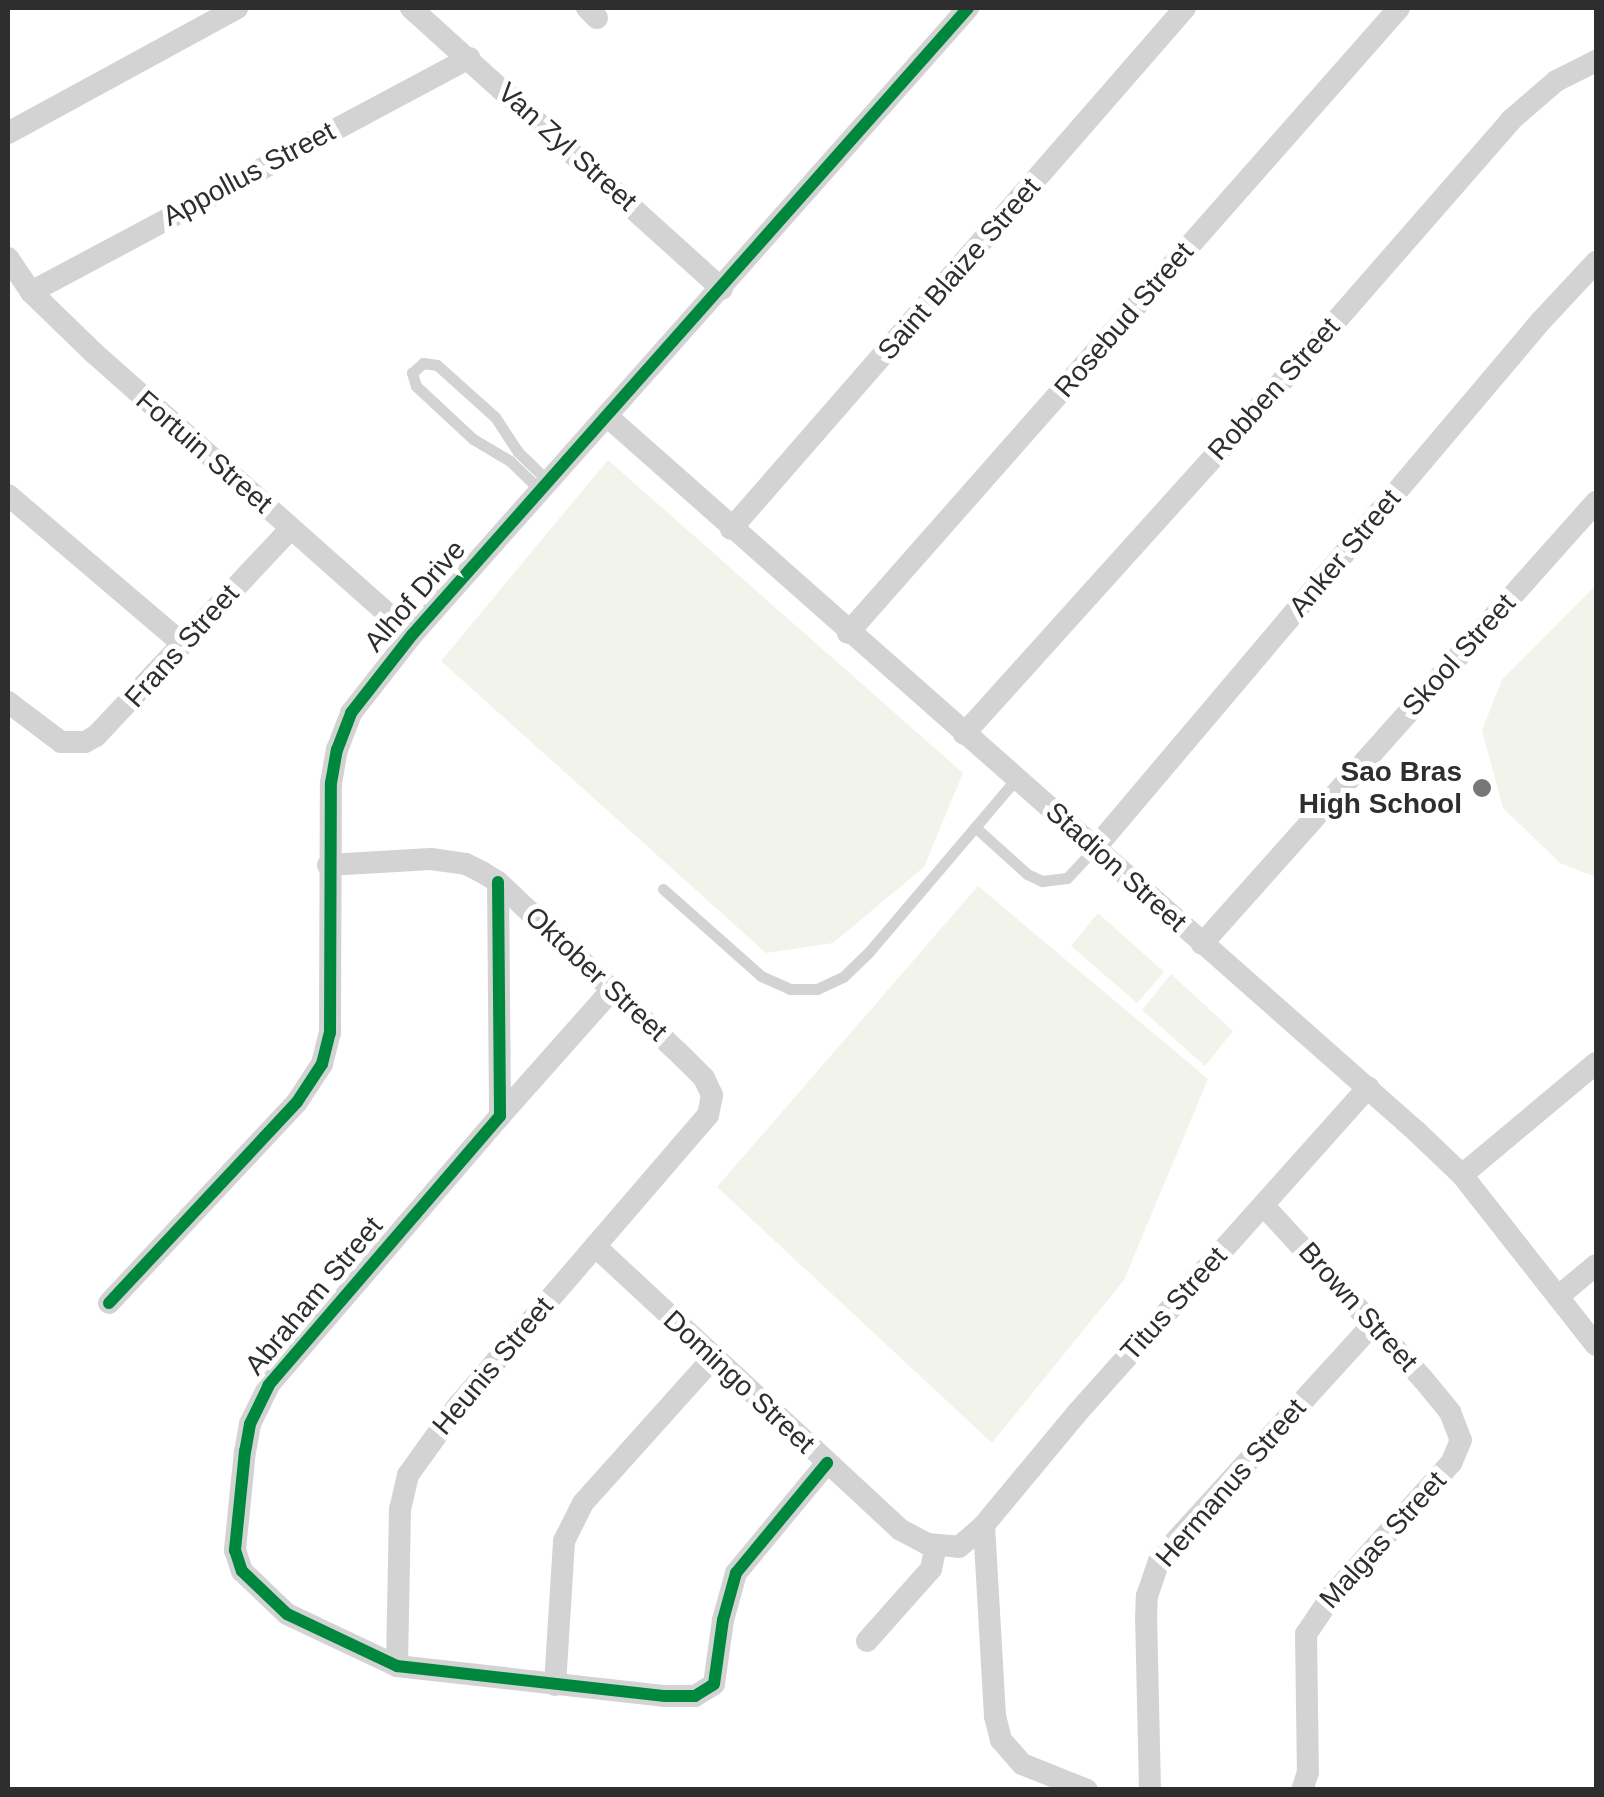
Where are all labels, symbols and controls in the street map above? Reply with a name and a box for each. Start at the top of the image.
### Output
street label: Van Zyl Street [491,76,643,218]
street label: Appollus Street [157,115,341,233]
street label: Saint Blaize Street [871,171,1047,367]
street label: Rosebud Street [1047,236,1201,404]
street label: Robben Street [1201,311,1347,467]
street label: Fortuin Street [129,384,279,520]
street label: Anker Street [1282,483,1408,623]
street label: Alhof Drive [357,533,473,659]
street label: Frans Street [118,578,246,714]
street label: Skool Street [1395,587,1523,723]
place label: Sao Bras High School [1299,755,1462,821]
marker: Sao Bras High School [1471,777,1493,799]
street label: Stadion Street [1039,795,1193,939]
street label: Oktober Street [518,900,674,1048]
street label: Abraham Street [238,1210,390,1382]
street label: Brown Street [1291,1236,1425,1378]
street label: Titus Street [1114,1240,1234,1368]
street label: Heunis Street [426,1290,560,1442]
street label: Domingo Street [656,1303,822,1461]
street label: Hermanus Street [1149,1392,1313,1574]
street label: Malgas Street [1313,1465,1453,1615]

